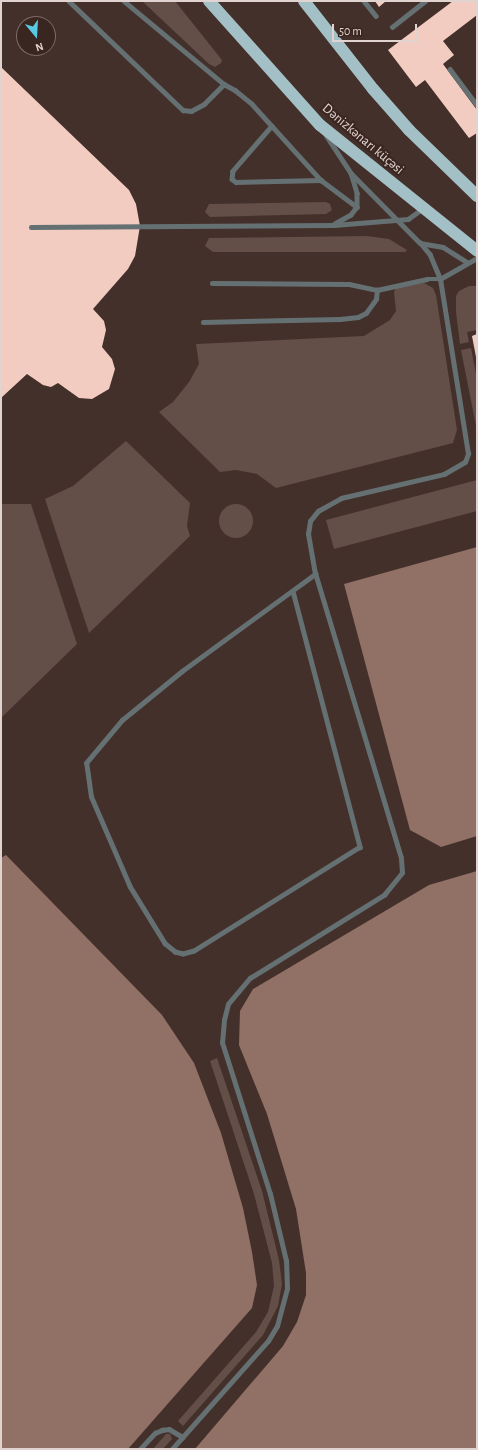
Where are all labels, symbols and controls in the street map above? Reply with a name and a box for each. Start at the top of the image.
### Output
north arrow [16,16,56,56]
scale bar [334,16,419,42]
text: 50 m [339,25,362,37]
text: N [34,41,45,53]
street label: Dənizkənarı küçəsi [319,100,407,178]

